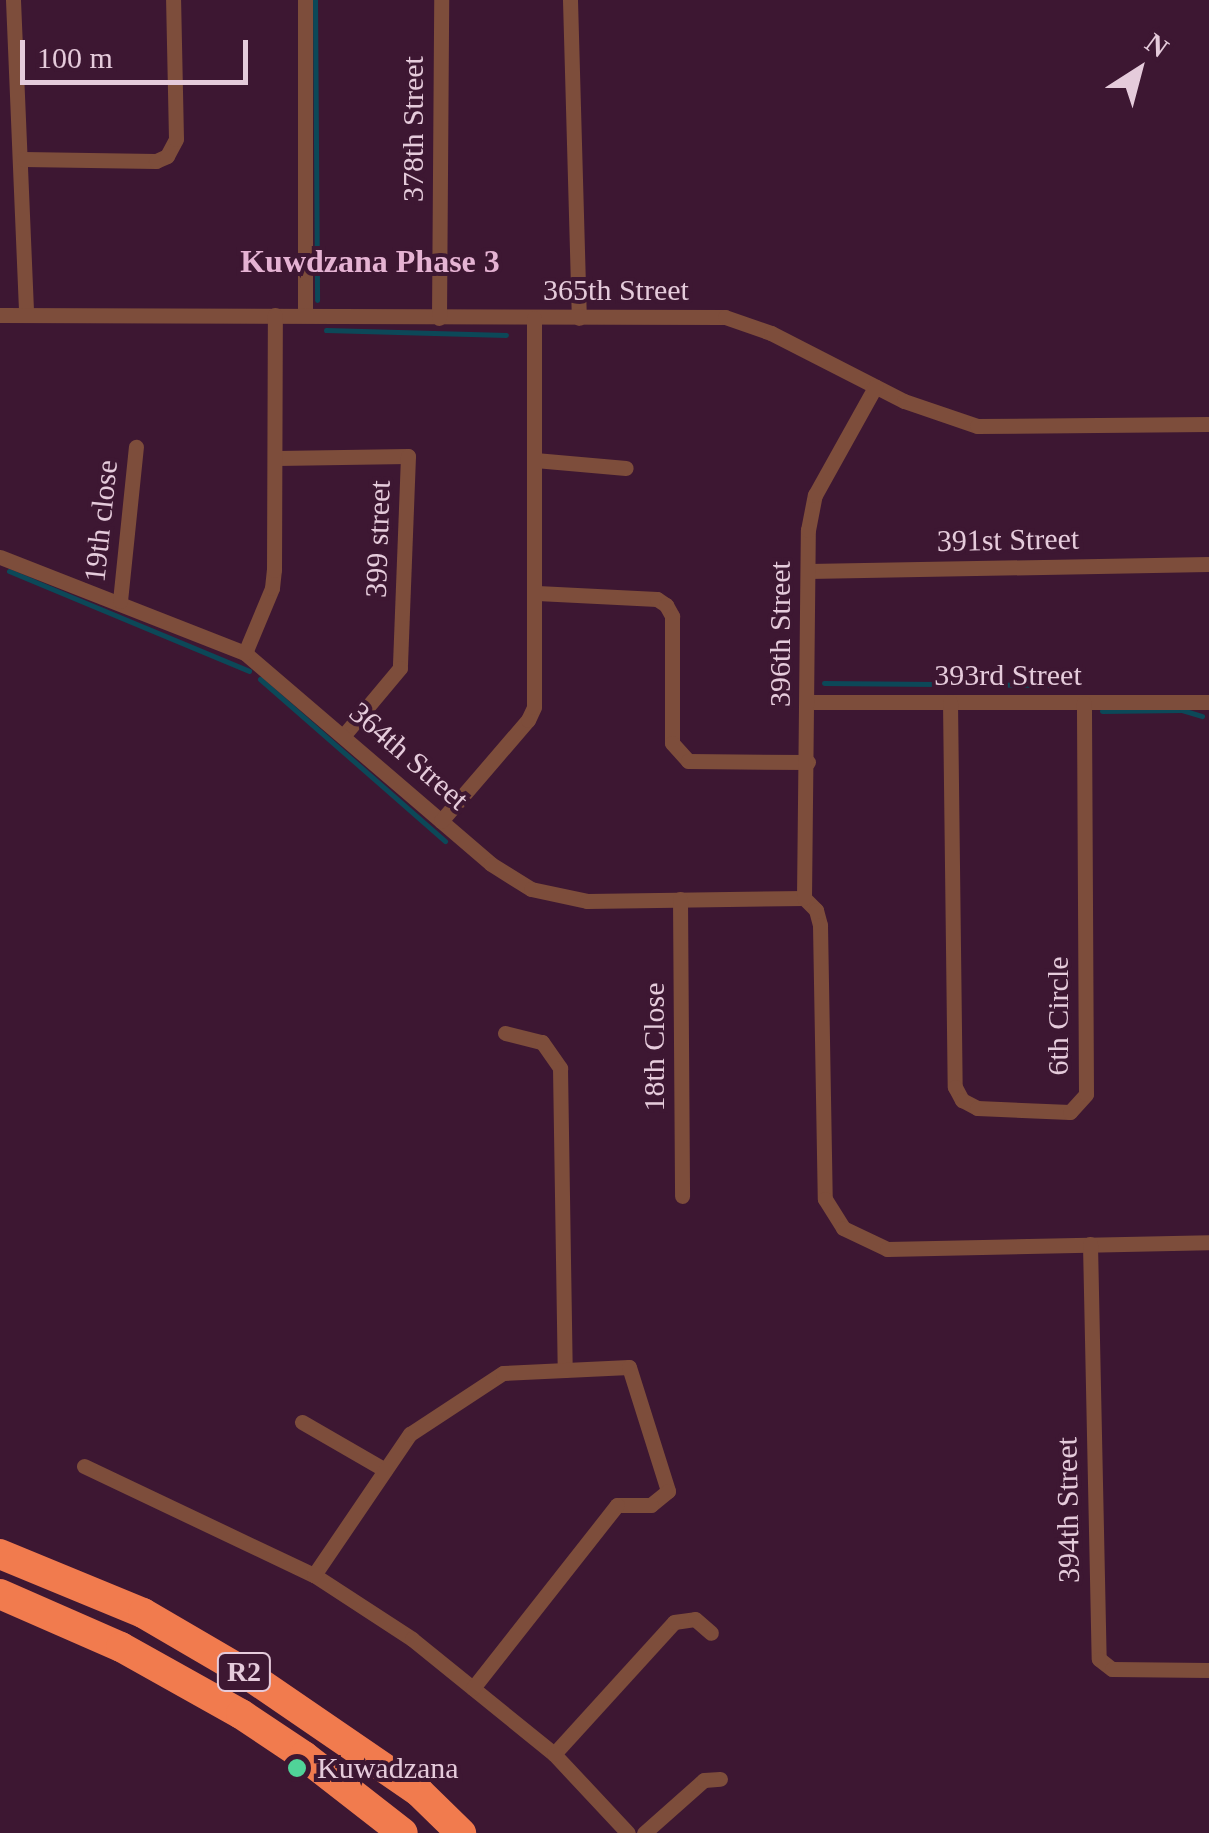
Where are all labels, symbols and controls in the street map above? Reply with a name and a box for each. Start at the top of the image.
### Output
scale bar [25,20,252,82]
north arrow [1089,20,1189,120]
text: N [1140,27,1174,64]
text: 100 m [37,41,113,74]
street label: 378th Street [395,56,431,202]
district label: Kuwdzana Phase 3 [240,242,500,280]
street label: 365th Street [543,272,689,308]
street label: 19th close [77,458,125,584]
street label: 399 street [358,480,398,598]
street label: 391st Street [936,521,1080,559]
street label: 396th Street [762,561,798,707]
street label: 393rd Street [934,657,1082,693]
street label: 364th Street [342,695,476,817]
street label: 6th Circle [1040,956,1076,1076]
street label: 18th Close [636,982,672,1112]
street label: 394th Street [1049,1437,1087,1583]
road number: R2 [216,1649,272,1695]
place label: Kuwadzana [317,1750,459,1786]
marker: Kuwadzana [286,1757,308,1779]

